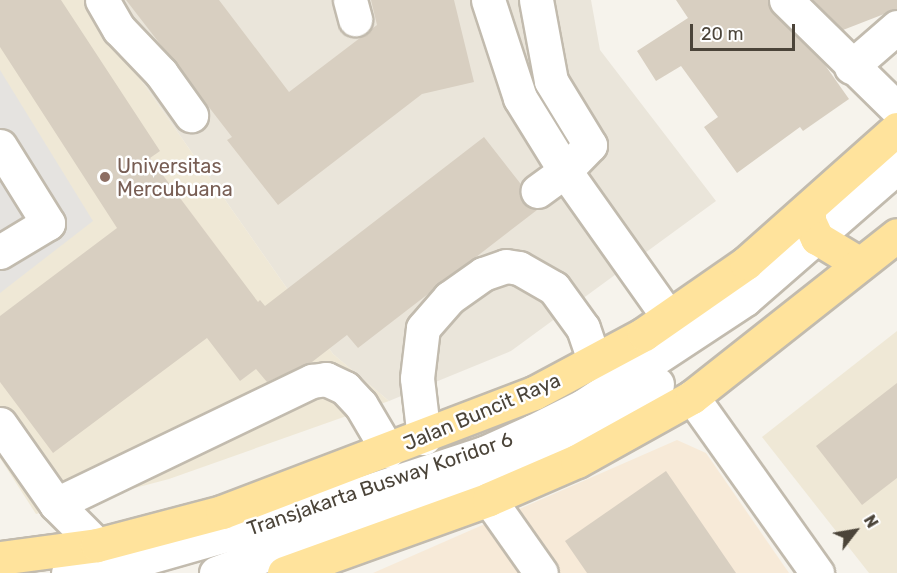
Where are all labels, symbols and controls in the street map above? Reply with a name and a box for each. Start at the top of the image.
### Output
scale bar [693,12,798,50]
text: 20 m [701,23,743,45]
place label: Universitas Mercubuana [117,154,233,201]
marker: Universitas Mercubuana [98,170,112,184]
street label: Jalan Buncit Raya [400,368,564,456]
street label: Transjakarta Busway Koridor 6 [243,427,517,541]
north arrow [825,501,885,561]
text: N [860,512,882,531]

